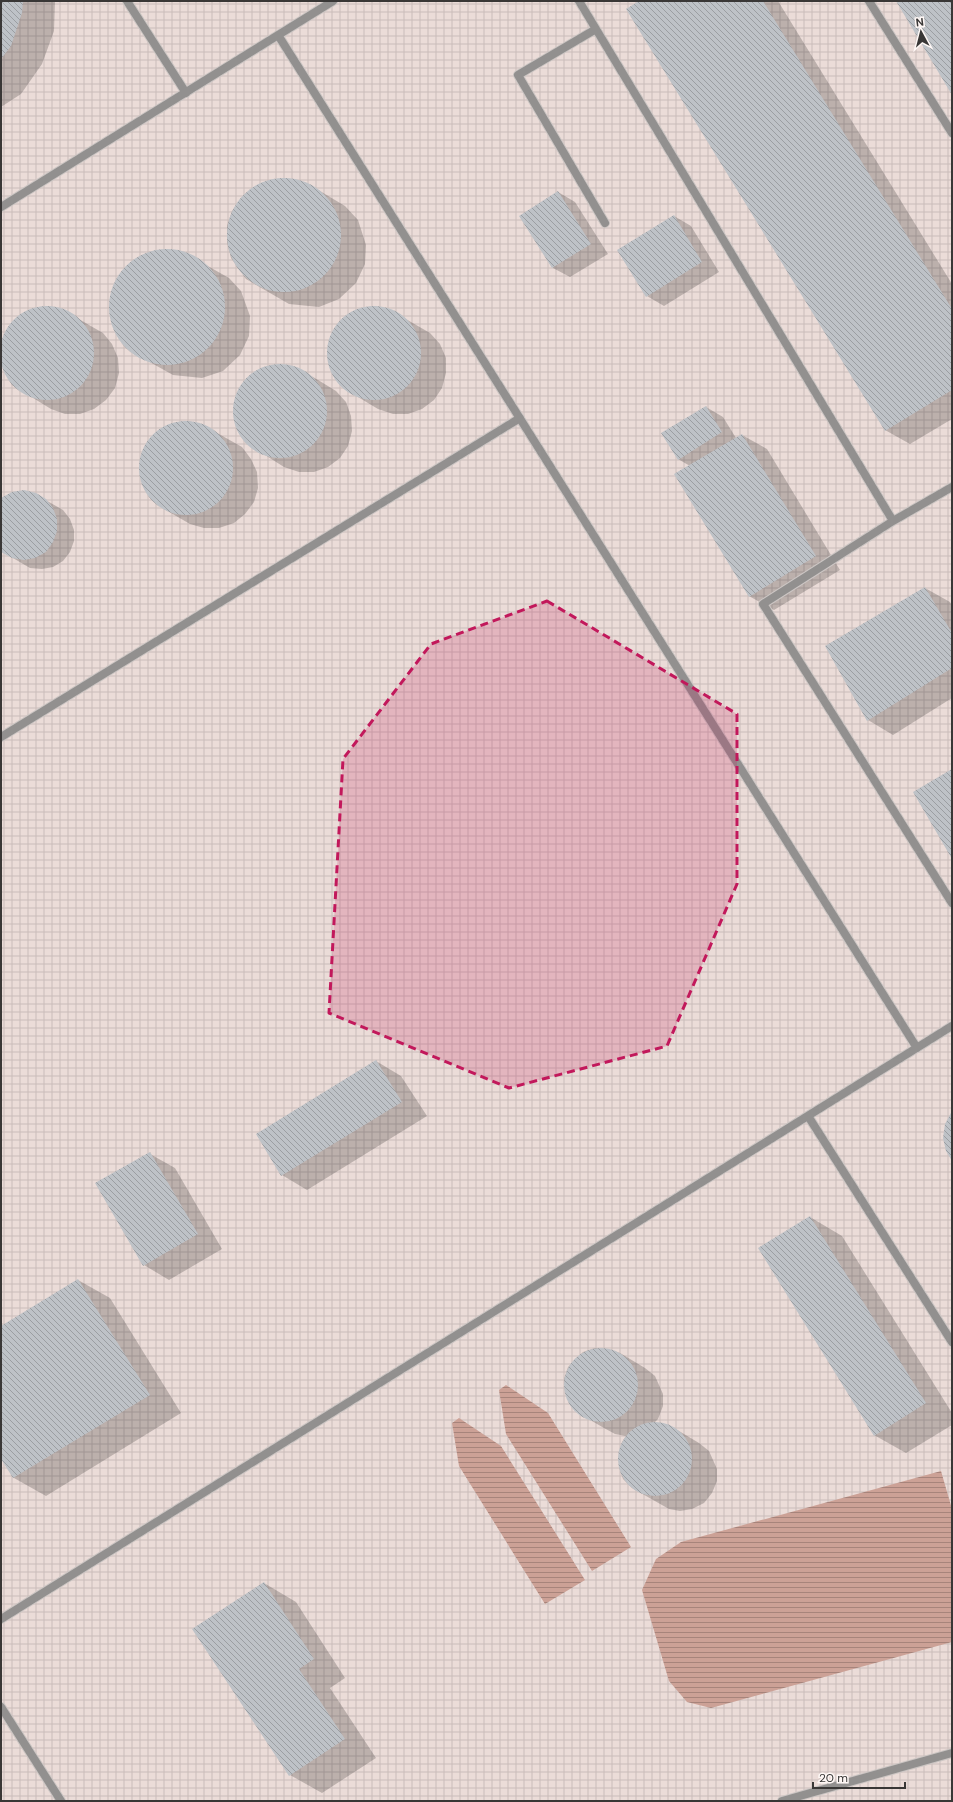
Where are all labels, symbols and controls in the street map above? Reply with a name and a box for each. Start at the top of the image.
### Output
north arrow [901,12,941,52]
text: N [915,15,925,30]
scale bar [813,1764,905,1790]
text: 20 m [819,1770,848,1786]

